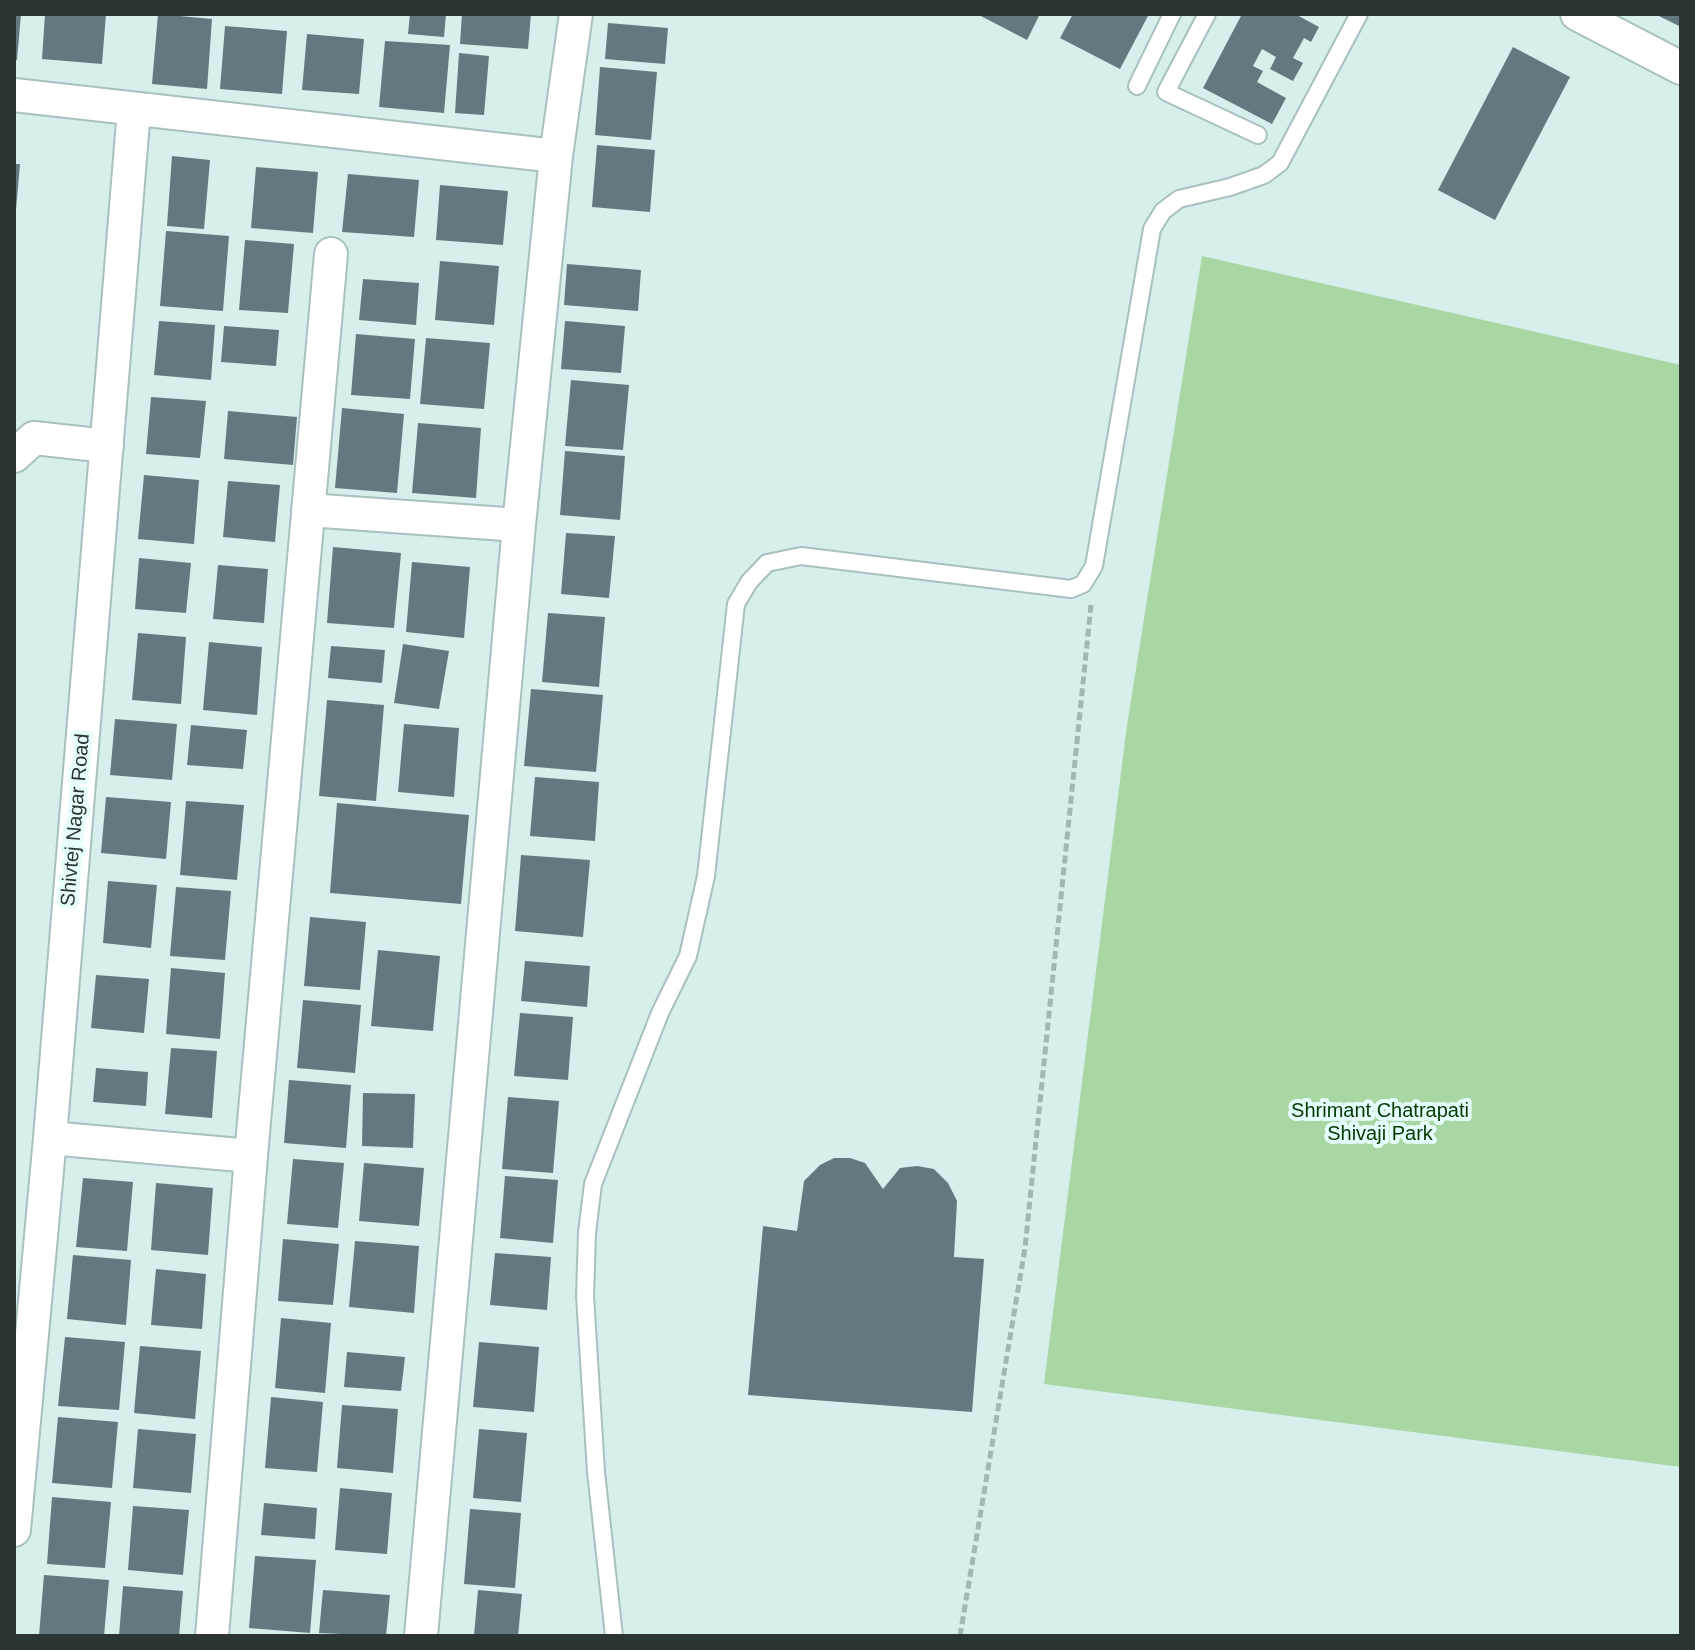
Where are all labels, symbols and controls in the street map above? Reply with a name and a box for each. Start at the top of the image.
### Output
street label: Shivtej Nagar Road [56,733,96,907]
park label: Shrimant Chatrapati Shivaji Park [1291,1099,1469,1146]

